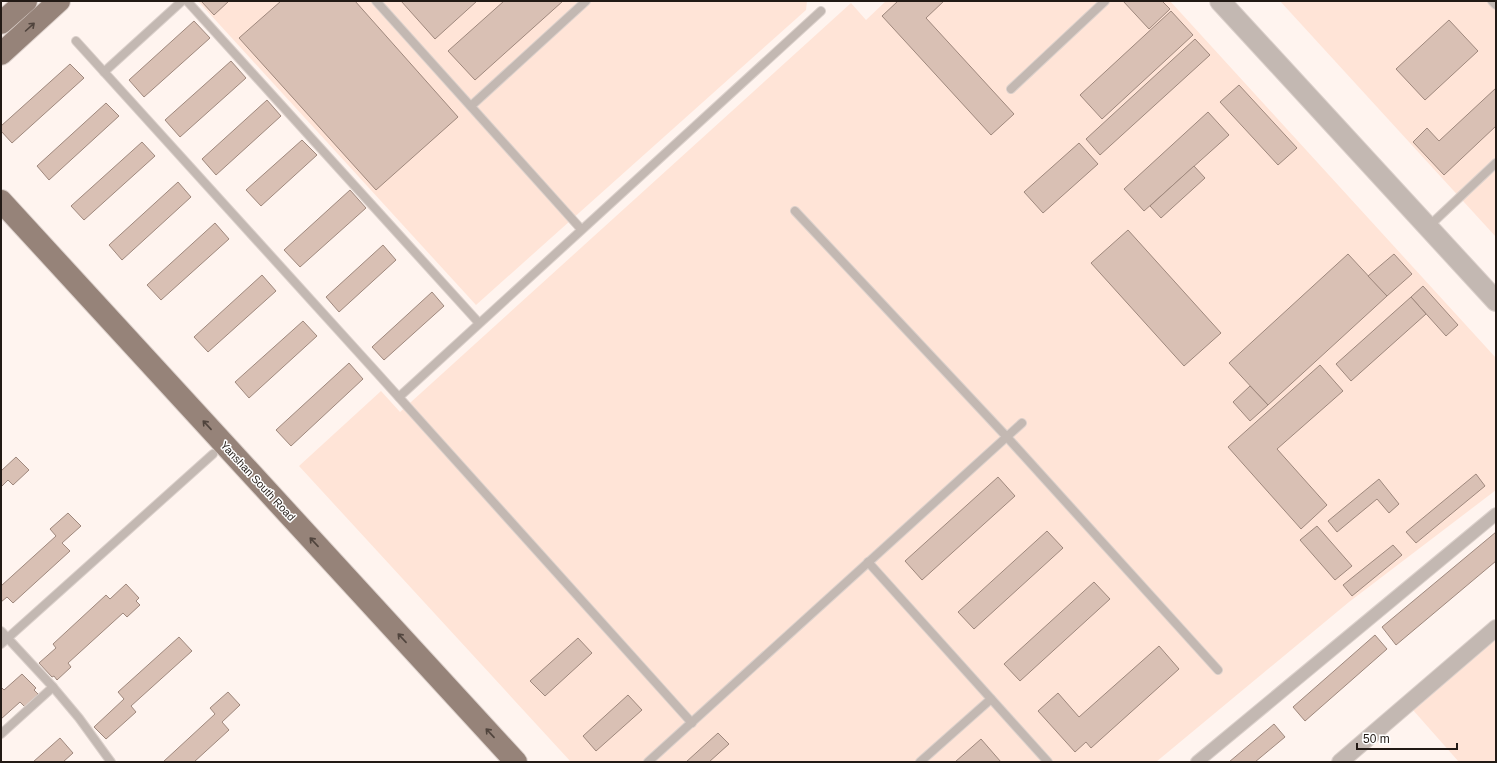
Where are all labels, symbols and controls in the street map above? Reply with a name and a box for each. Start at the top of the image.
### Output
one-way arrow [25,23,35,32]
one-way arrow [203,421,212,431]
street label: Yanshan South Road [218,439,298,523]
one-way arrow [309,537,319,547]
one-way arrow [397,632,406,643]
scale bar [1357,725,1457,751]
one-way arrow [485,728,494,738]
text: 50 m [1363,732,1390,746]

